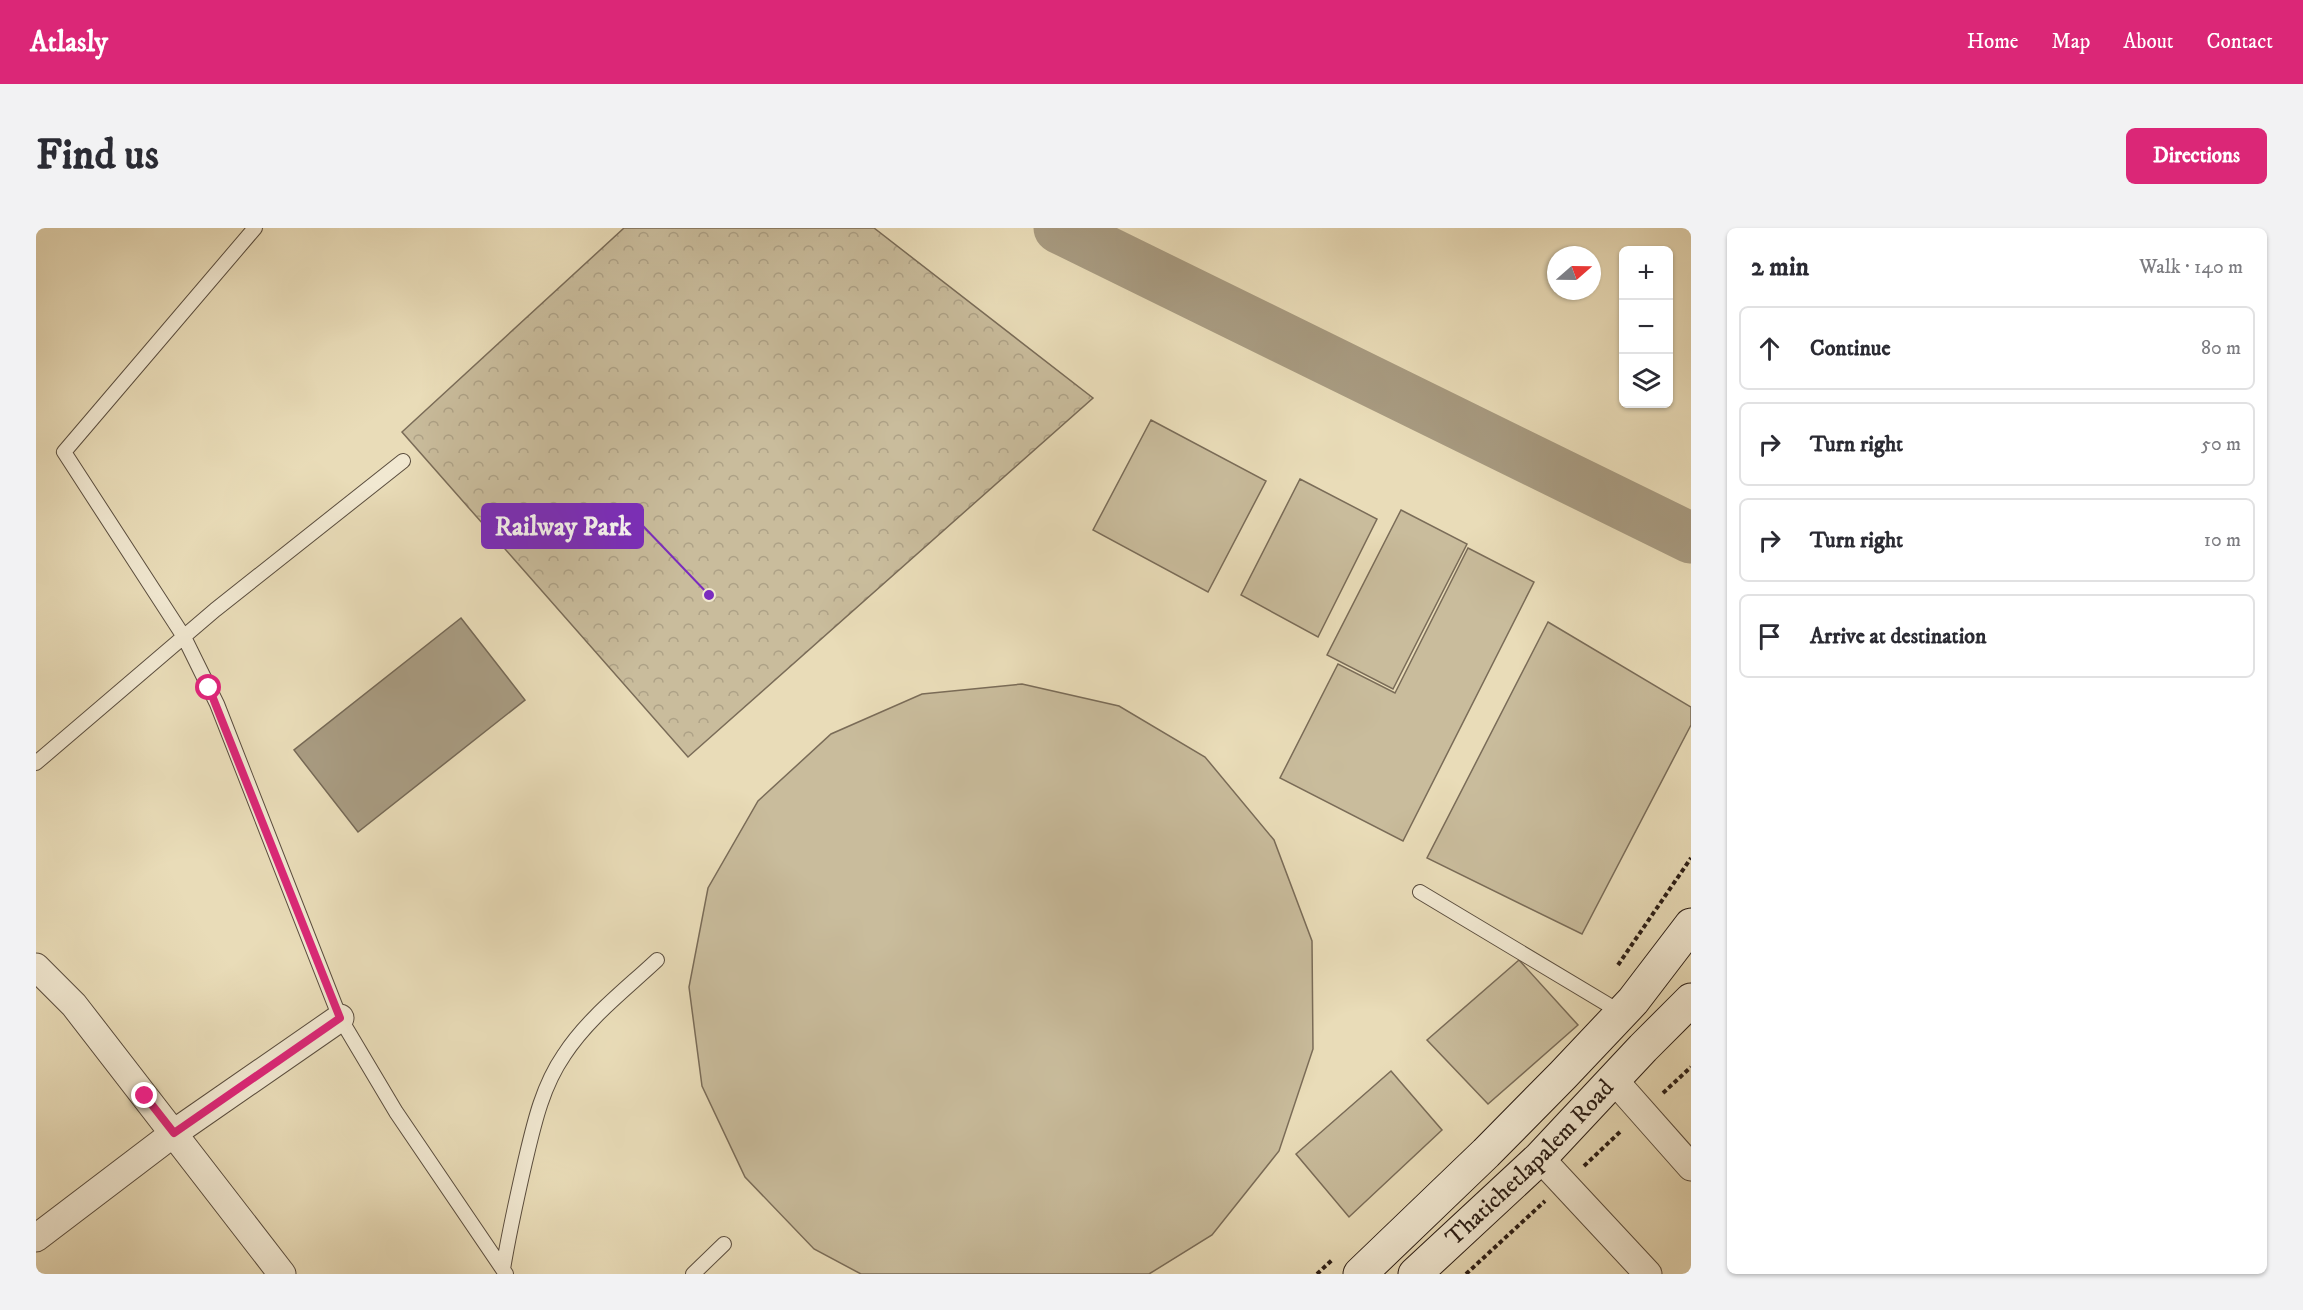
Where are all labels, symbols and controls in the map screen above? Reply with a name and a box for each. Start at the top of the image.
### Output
text: Atlasly [30,25,108,60]
text: Home [1967,29,2019,55]
text: Map [2052,29,2090,55]
text: About [2123,29,2174,55]
text: Contact [2207,29,2273,55]
button: Directions [2126,128,2267,184]
text: Find us [36,130,159,182]
north arrow [1547,246,1601,300]
map controls [1619,246,1673,408]
button: + [1619,246,1673,300]
text: 2 min [1751,251,1809,284]
text: Walk · 140 m [2139,255,2243,280]
button: − [1619,300,1673,354]
icon: ahead [1753,332,1786,365]
text: Continue [1810,335,1891,362]
text: 80 m [2201,336,2241,361]
button: layers [1619,354,1673,408]
icon: right [1753,428,1786,461]
text: Turn right [1810,431,1903,458]
text: 50 m [2201,432,2241,457]
callout: Railway Park [482,504,643,548]
text: Railway Park [495,511,632,544]
icon: right [1753,524,1786,557]
text: Turn right [1810,527,1903,554]
text: 10 m [2204,528,2241,553]
icon: arrive [1753,620,1786,653]
text: Arrive at destination [1810,623,1987,650]
route start [195,674,221,700]
street label: Thatichetlapalem Road [1440,1073,1621,1253]
route end [131,1082,157,1108]

